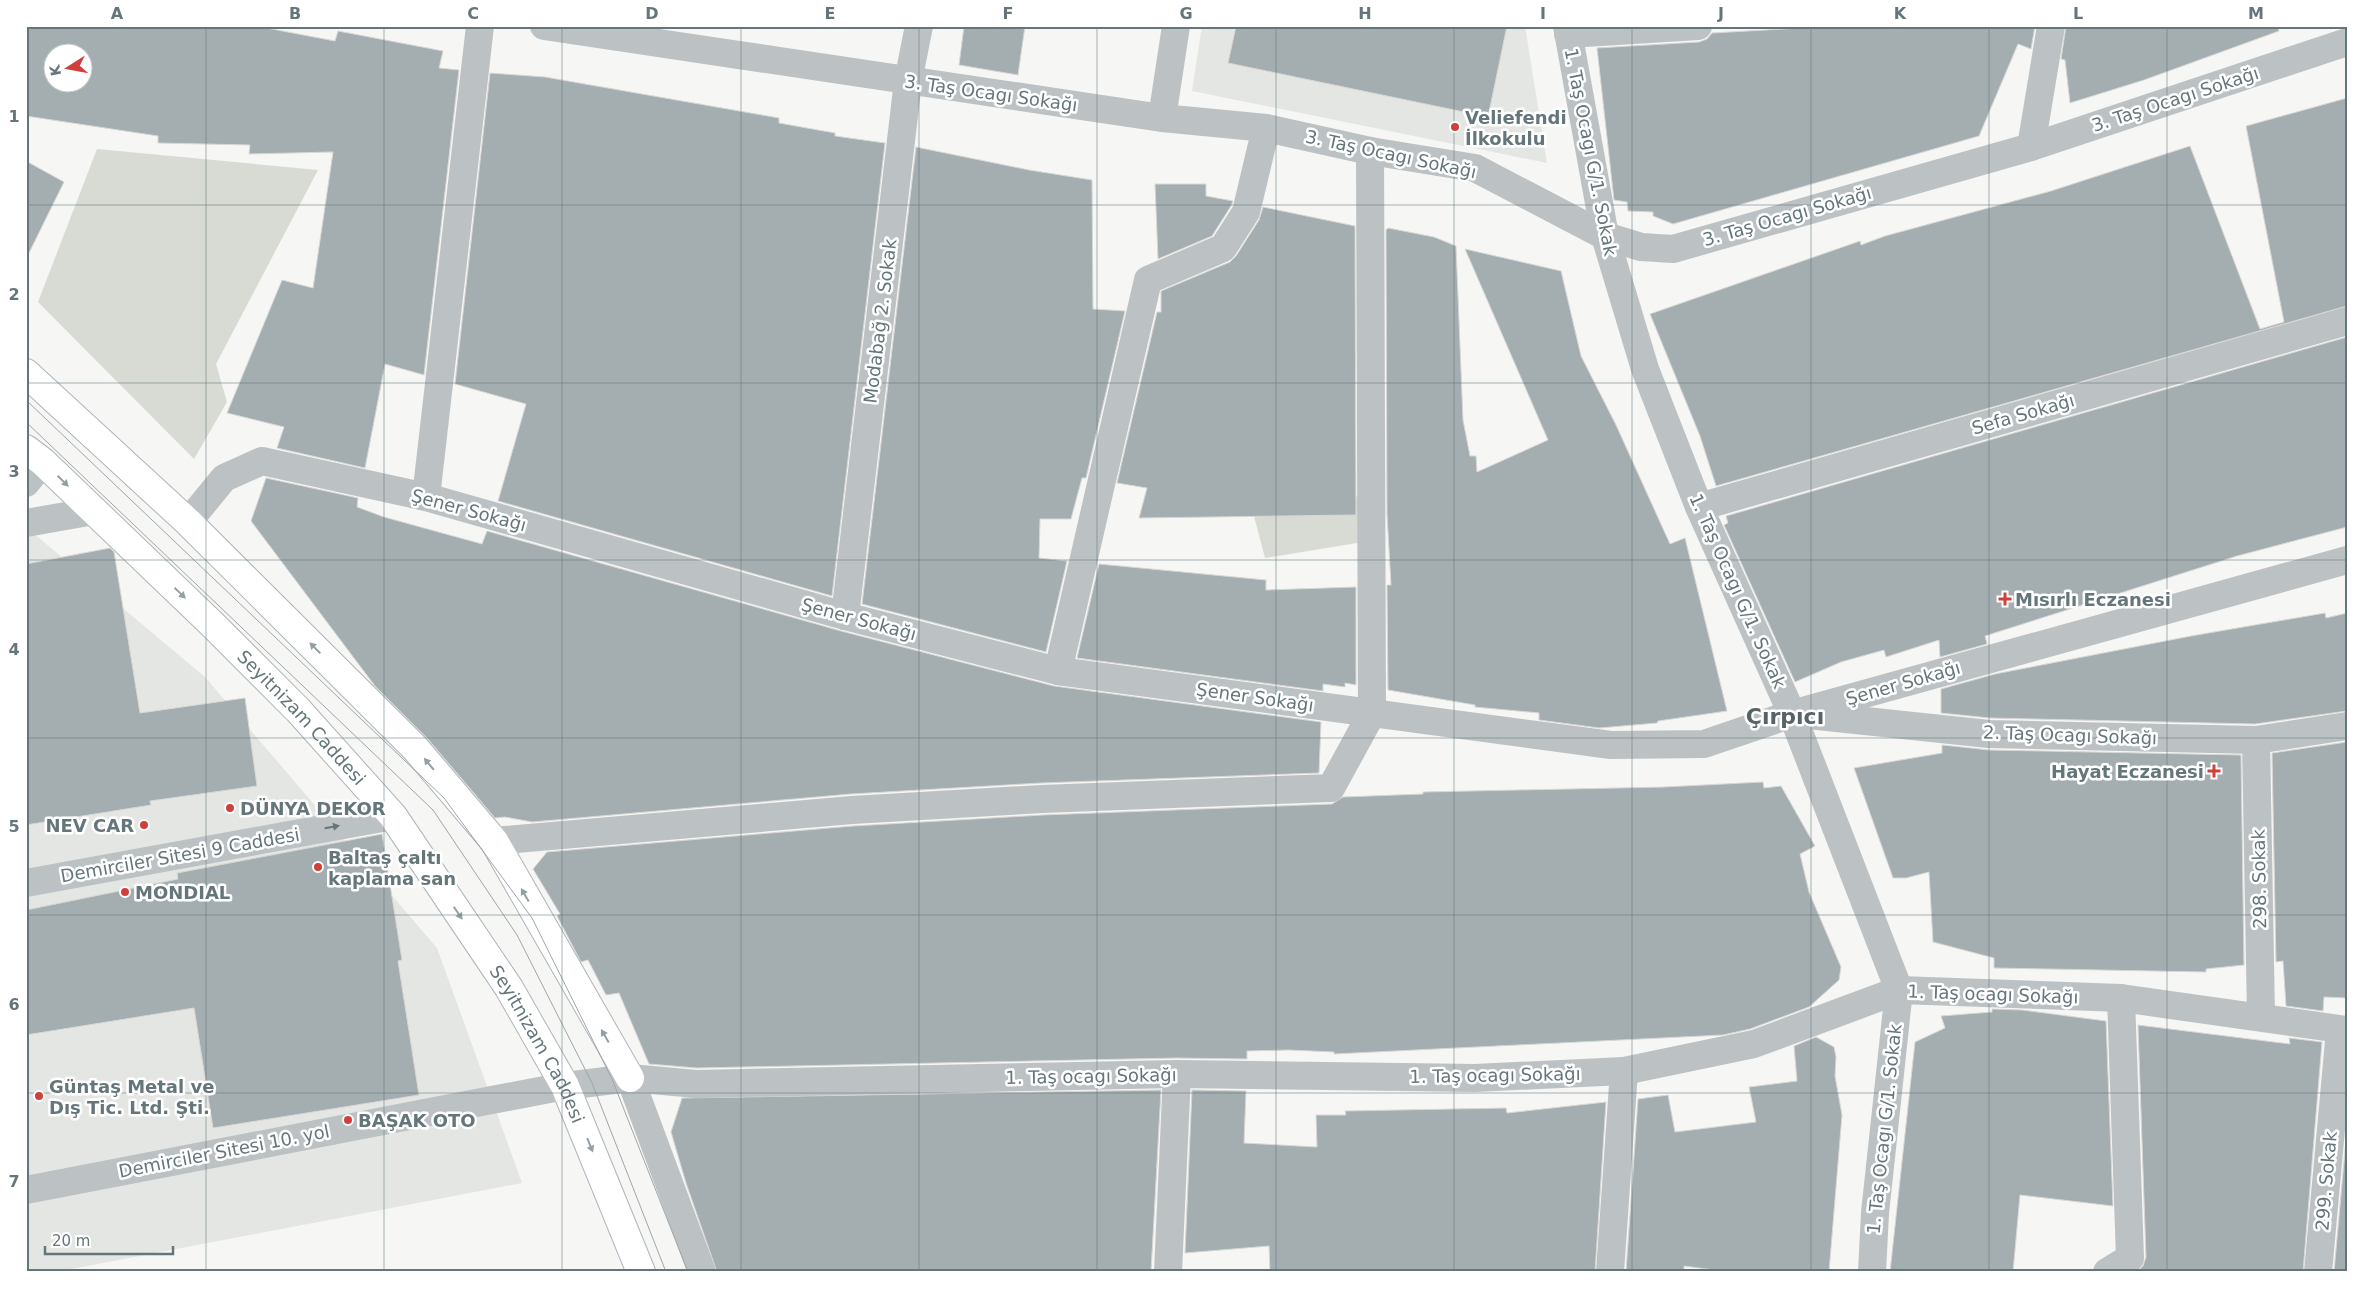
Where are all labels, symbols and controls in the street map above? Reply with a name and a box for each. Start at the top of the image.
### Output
text: A [111,4,124,23]
text: B [289,4,301,23]
text: C [467,4,479,23]
text: D [645,4,659,23]
text: E [825,4,835,23]
text: F [1003,4,1013,23]
text: G [1179,4,1193,23]
text: H [1358,4,1372,23]
text: I [1540,4,1546,23]
text: J [1717,4,1724,23]
text: K [1894,4,1907,23]
text: L [2073,4,2083,23]
text: M [2248,4,2264,23]
north arrow [42,42,92,92]
street label: 1. Taş Ocagı G/1. Sokak [1561,46,1622,258]
street label: 3. Taş Ocagı Sokağı [2089,62,2261,136]
text: K [46,63,64,77]
street label: 3. Taş Ocagı Sokağı [903,70,1079,116]
text: 1 [8,107,20,126]
place label: Veliefendi İlkokulu [1465,107,1567,149]
marker: Veliefendi İlkokulu [1449,121,1461,133]
street label: 3. Taş Ocagı Sokağı [1304,126,1478,182]
street label: 3. Taş Ocagı Sokağı [1700,182,1874,250]
street label: Modabağ 2. Sokak [859,237,901,404]
text: 2 [8,285,20,304]
street label: Sefa Sokağı [1969,389,2077,439]
text: 3 [8,462,20,481]
one-way arrow [56,475,68,487]
street label: Şener Sokağı [409,485,529,535]
street label: 1. Taş Ocagı G/1. Sokak [1685,490,1791,692]
one-way arrow [174,587,186,599]
place label: Mısırlı Eczanesi [2015,589,2171,610]
marker: Mısırlı Eczanesi [1999,593,2011,605]
street label: Şener Sokağı [799,594,919,644]
text: 4 [8,640,20,659]
one-way arrow [309,643,321,655]
street label: Seyitnizam Caddesi [233,645,370,789]
street label: Şener Sokağı [1843,657,1963,709]
street label: Şener Sokağı [1195,678,1315,716]
district label: Çırpıcı [1746,704,1824,729]
street label: 2. Taş Ocagı Sokağı [1983,721,2157,749]
one-way arrow [423,758,434,771]
place label: Hayat Eczanesi [2051,761,2204,782]
marker: Hayat Eczanesi [2208,765,2220,777]
place label: DÜNYA DEKOR [240,798,386,819]
marker: DÜNYA DEKOR [224,802,236,814]
place label: NEV CAR [45,815,134,836]
text: 5 [8,817,20,836]
marker: NEV CAR [138,819,150,831]
one-way arrow [325,822,341,830]
street label: Demirciler Sitesi 9 Caddesi [59,824,301,886]
street label: 298. Sokak [2248,828,2270,929]
place label: Baltaş çaltı kaplama san [328,847,456,889]
marker: Baltaş çaltı kaplama san [312,861,324,873]
place label: MONDIAL [135,882,230,903]
marker: MONDIAL [119,886,131,898]
one-way arrow [520,888,529,901]
one-way arrow [453,906,463,920]
street label: Seyitnizam Caddesi [486,961,589,1126]
street label: 1. Taş ocagı Sokağı [1907,981,2079,1007]
text: 6 [8,995,20,1014]
street label: 1. Taş Ocagı G/1. Sokak [1863,1022,1906,1235]
one-way arrow [601,1029,610,1042]
street label: 1. Taş ocagı Sokağı [1409,1063,1581,1087]
street label: 1. Taş ocagı Sokağı [1005,1064,1177,1088]
place label: Güntaş Metal ve Dış Tic. Ltd. Şti. [49,1076,214,1118]
marker: Güntaş Metal ve Dış Tic. Ltd. Şti. [33,1090,45,1102]
place label: BAŞAK OTO [358,1110,476,1131]
marker: BAŞAK OTO [342,1114,354,1126]
street label: Demirciler Sitesi 10. yol [117,1120,331,1182]
street label: 299. Sokak [2311,1130,2341,1232]
one-way arrow [586,1138,594,1152]
text: 7 [8,1172,20,1191]
scale bar [45,1223,172,1255]
text: 20 m [52,1232,90,1250]

